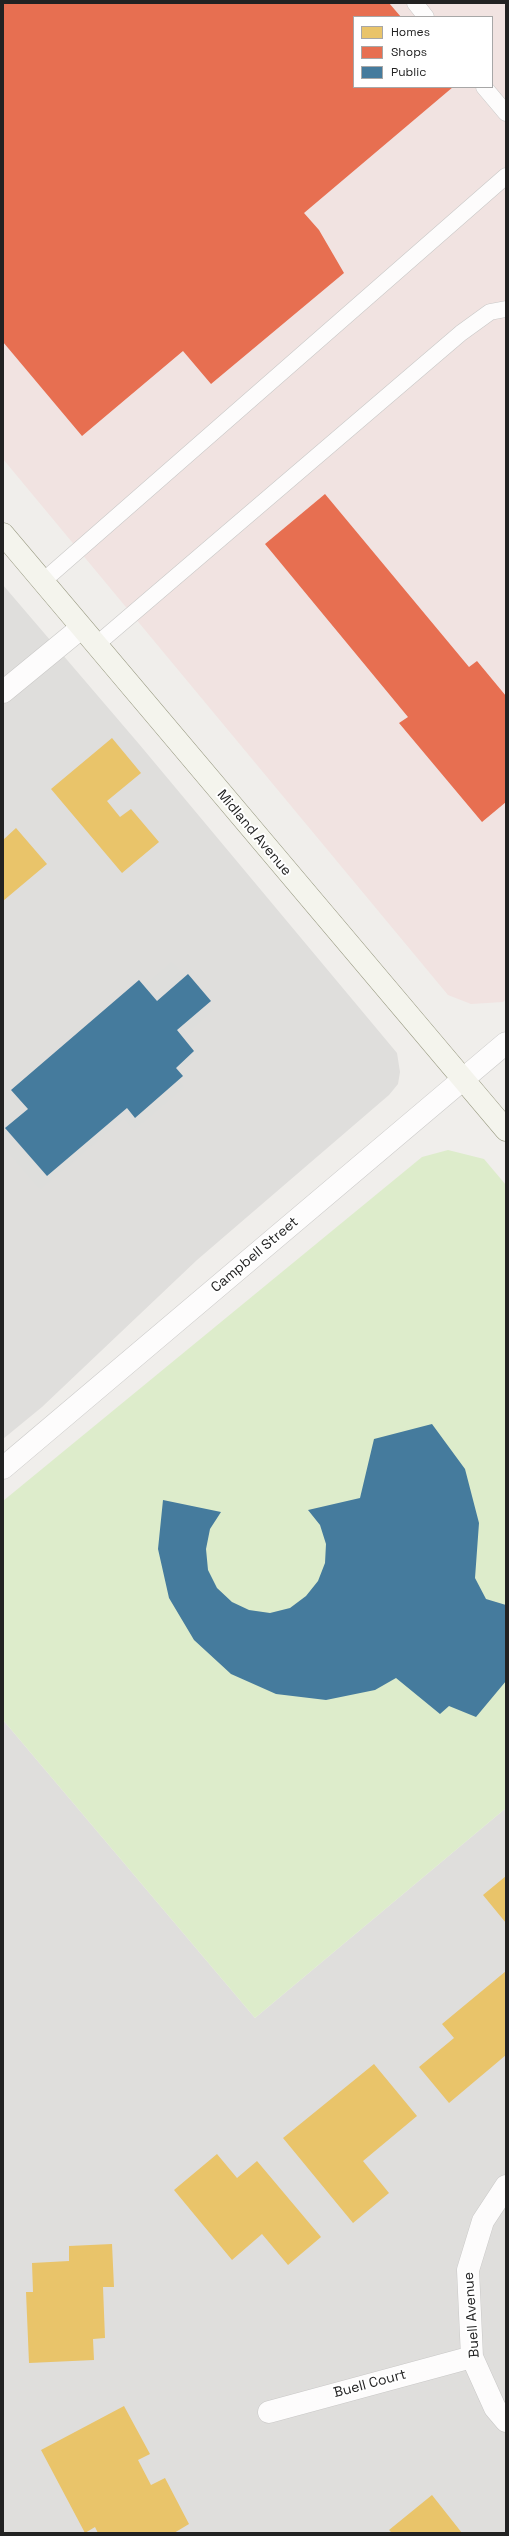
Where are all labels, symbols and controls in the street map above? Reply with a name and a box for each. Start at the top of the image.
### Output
legend [353,16,493,88]
text: Homes [391,24,430,40]
text: Shops [391,44,427,60]
text: Public [391,64,426,80]
street label: Midland Avenue [213,787,295,879]
street label: Campbell Street [208,1214,302,1296]
street label: Buell Avenue [461,2272,483,2358]
street label: Buell Court [332,2366,408,2402]

